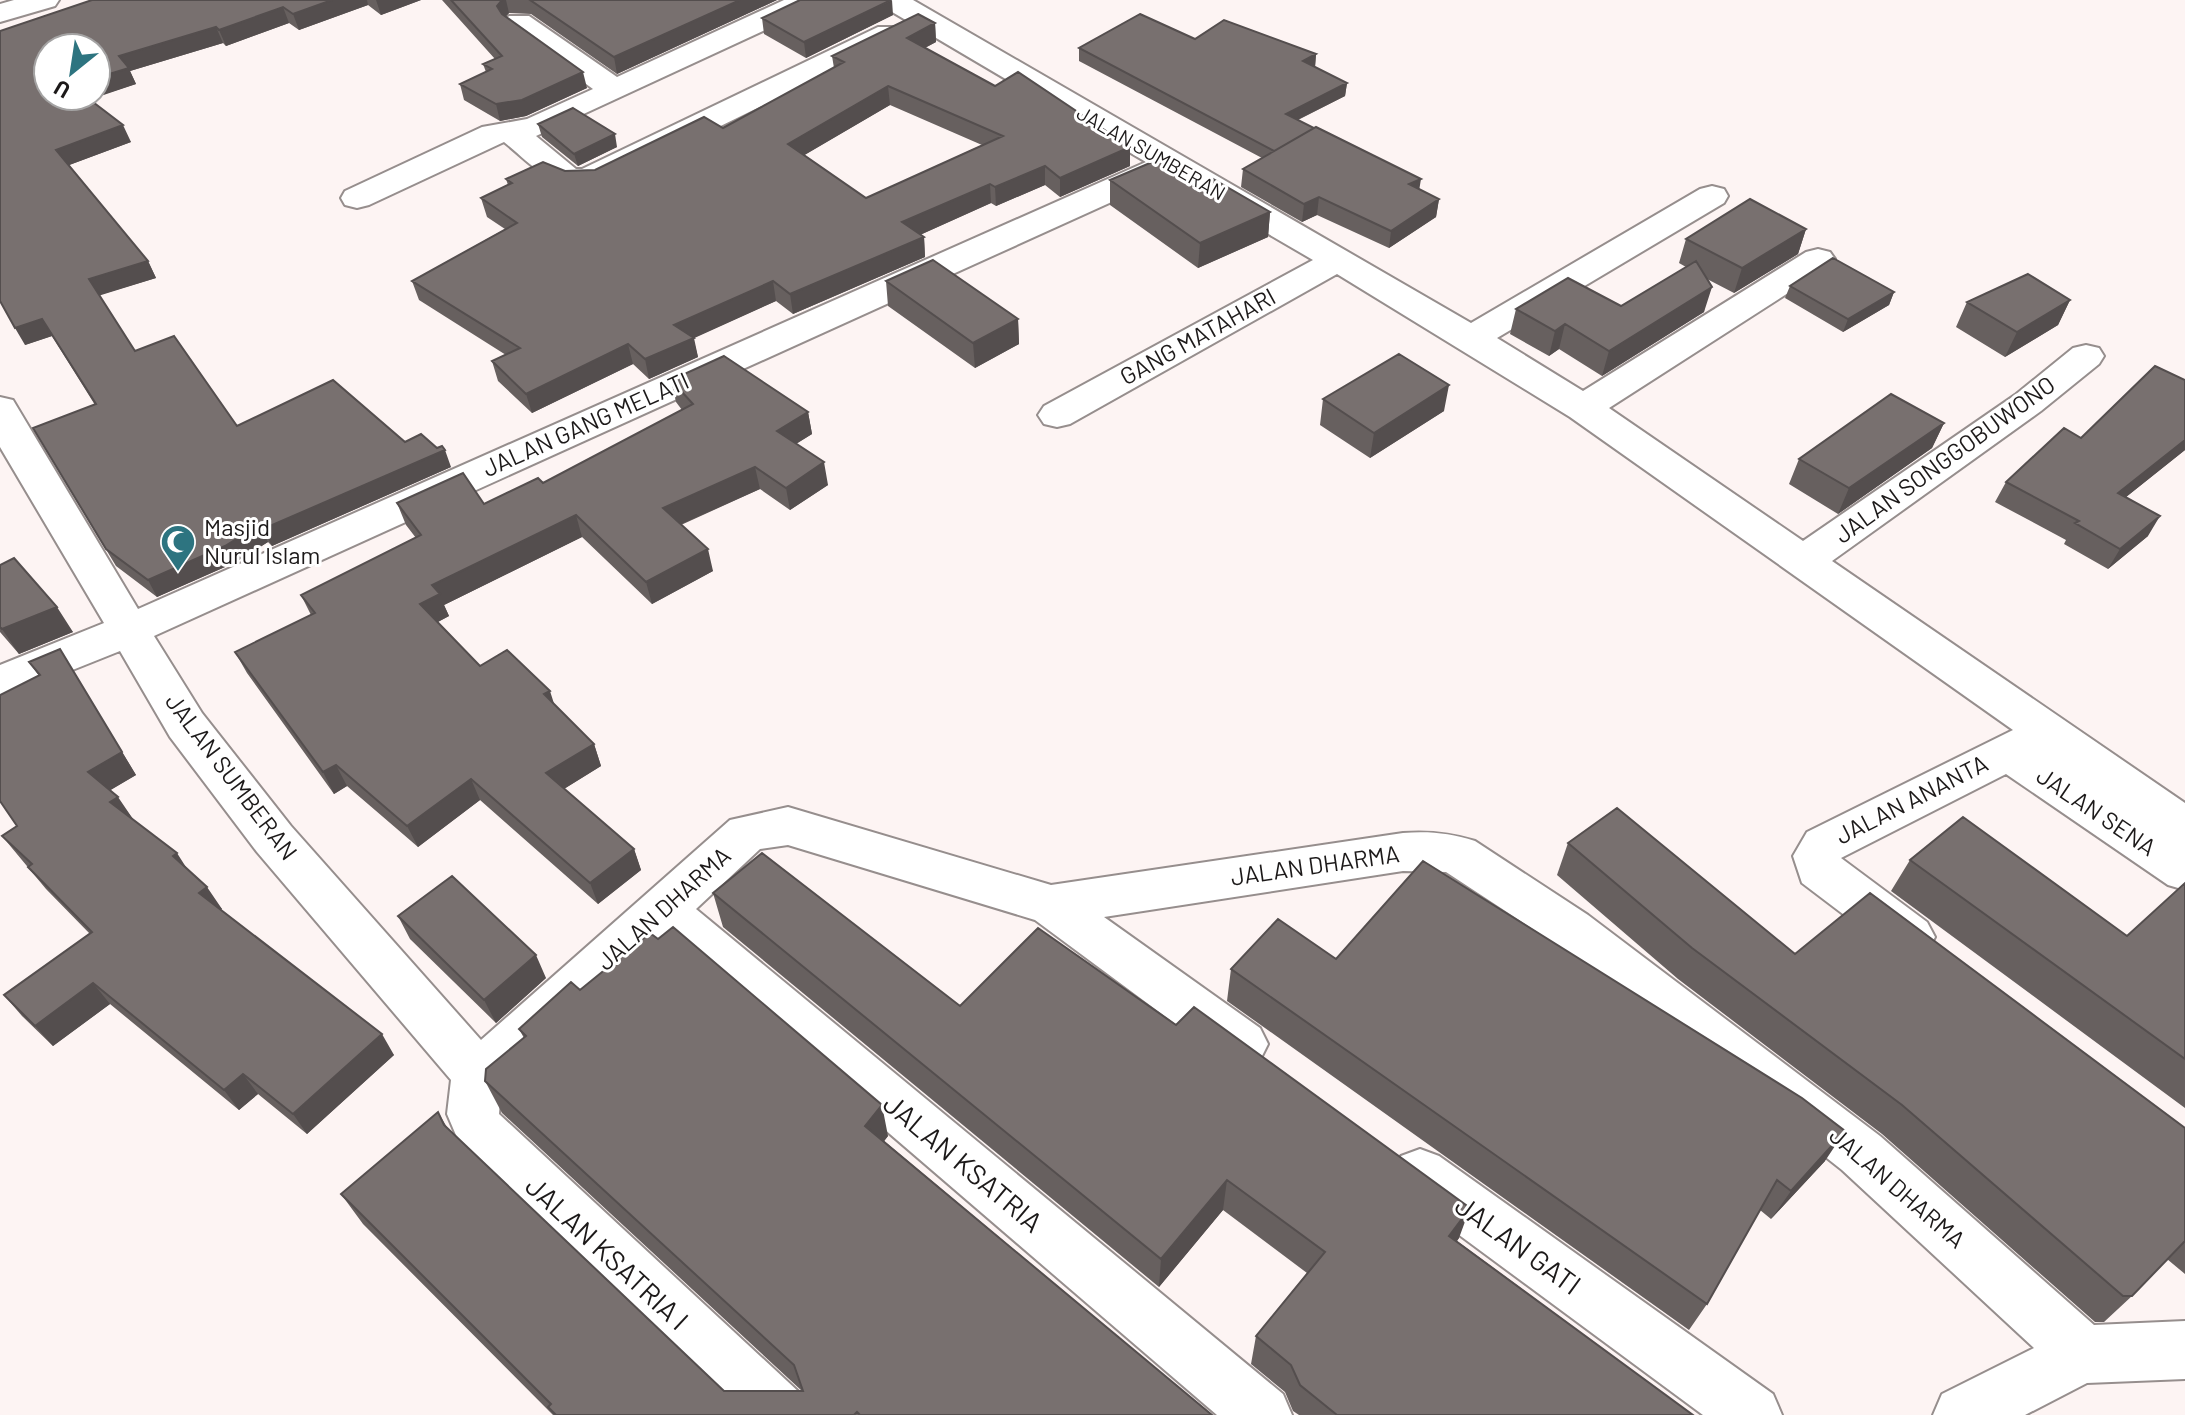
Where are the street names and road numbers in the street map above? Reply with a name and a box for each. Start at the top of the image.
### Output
street label: JALAN SUMBERAN [1073,100,1230,204]
street label: GANG MATAHARI [1114,281,1280,390]
street label: JALAN GANG MELATI [478,365,693,482]
street label: JALAN SONGGOBUWONO [1828,369,2060,548]
street label: JALAN SUMBERAN [160,687,304,865]
street label: JALAN ANANTA [1830,748,1992,849]
street label: JALAN SENA [2032,760,2162,861]
street label: JALAN DHARMA [1229,838,1401,891]
street label: JALAN DHARMA [590,840,736,976]
street label: JALAN KSATRIA [877,1086,1050,1239]
street label: JALAN DHARMA [1824,1120,1972,1254]
street label: JALAN KSATRIA I [519,1168,696,1336]
street label: JALAN GATI [1449,1187,1588,1301]

